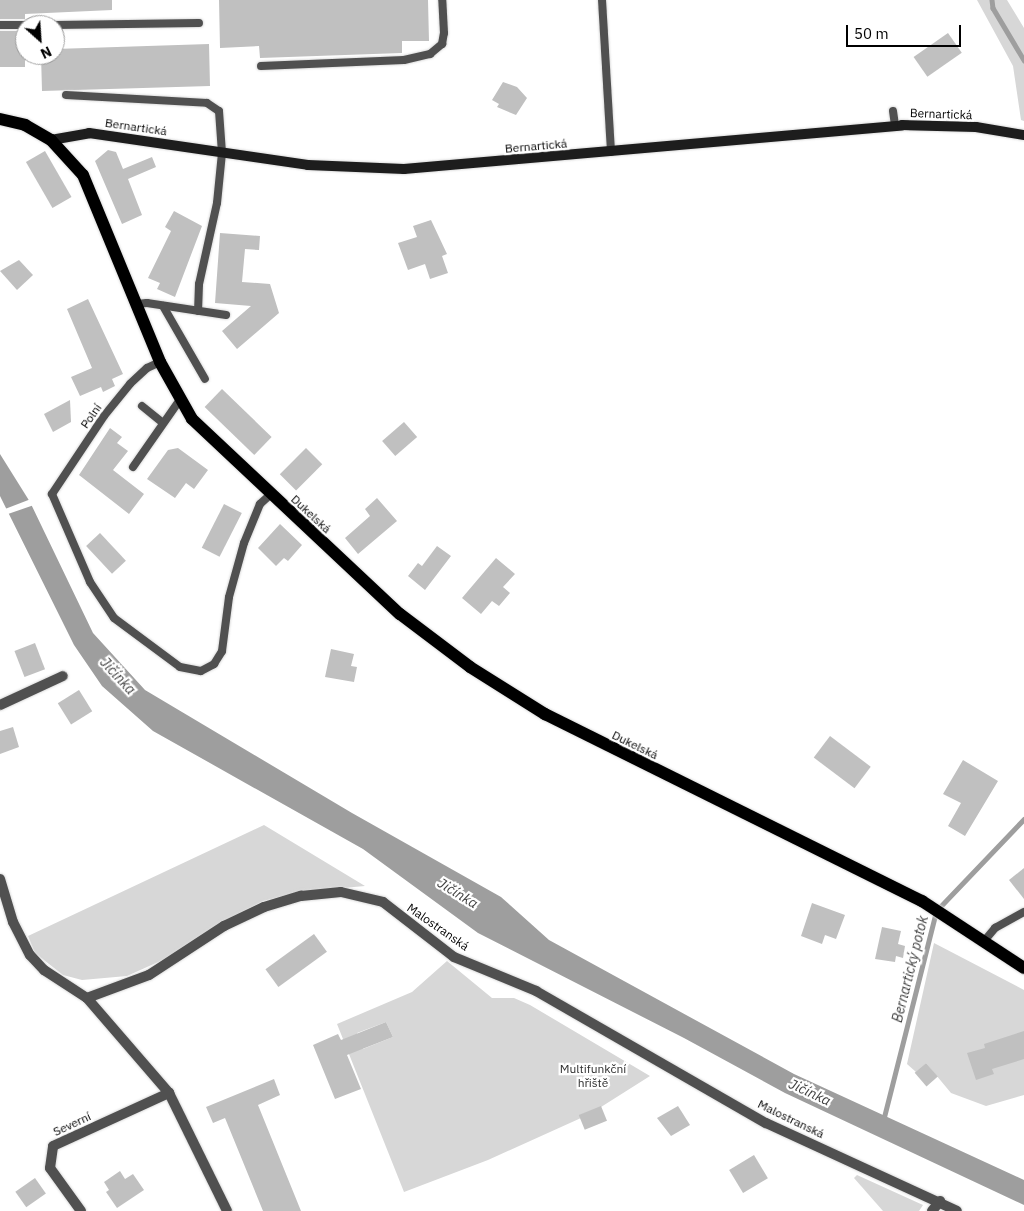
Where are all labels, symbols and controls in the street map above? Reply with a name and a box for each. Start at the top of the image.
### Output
north arrow [15,15,65,65]
scale bar [849,15,964,47]
text: 50 m [854,24,889,43]
text: N [38,42,55,63]
street label: Bernartická [910,106,972,122]
street label: Bernartická [104,116,168,138]
street label: Bernartická [504,136,568,156]
street label: Polní [77,401,105,431]
street label: Dukelská [288,492,334,536]
water label: Jičínka [97,654,139,698]
street label: Dukelská [610,728,660,762]
water label: Jičínka [435,874,481,912]
street label: Malostranská [404,900,472,954]
water label: Bernartický potok [889,914,931,1024]
park label: Multifunkční hřiště [560,1062,626,1090]
water label: Jičínka [786,1075,834,1109]
street label: Malostranská [755,1097,827,1141]
street label: Severní [51,1109,93,1139]

